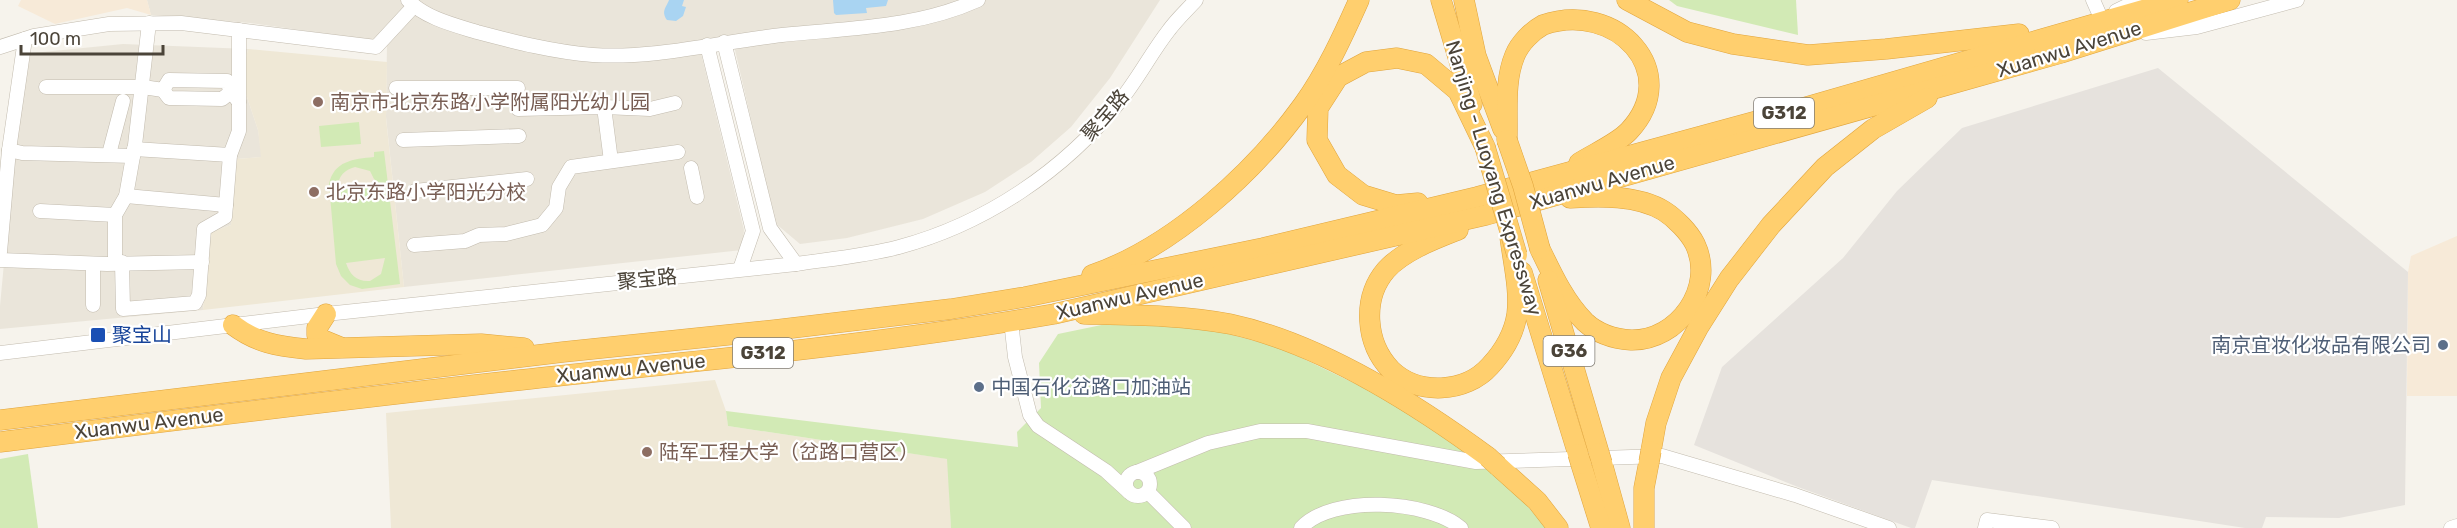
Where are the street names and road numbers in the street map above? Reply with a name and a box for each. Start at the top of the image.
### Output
street label: Xuanwu Avenue [1994,16,2144,82]
street label: Nanjing - Luoyang Expressway [1441,38,1547,318]
street label: 聚宝路 [1076,84,1134,146]
road number: G312 [1754,98,1814,128]
street label: Xuanwu Avenue [1527,150,1677,214]
street label: 聚宝路 [616,264,678,294]
street label: Xuanwu Avenue [1054,267,1206,325]
road number: G36 [1544,336,1594,366]
road number: G312 [733,338,793,368]
street label: Xuanwu Avenue [555,348,707,388]
street label: Xuanwu Avenue [73,402,225,444]

